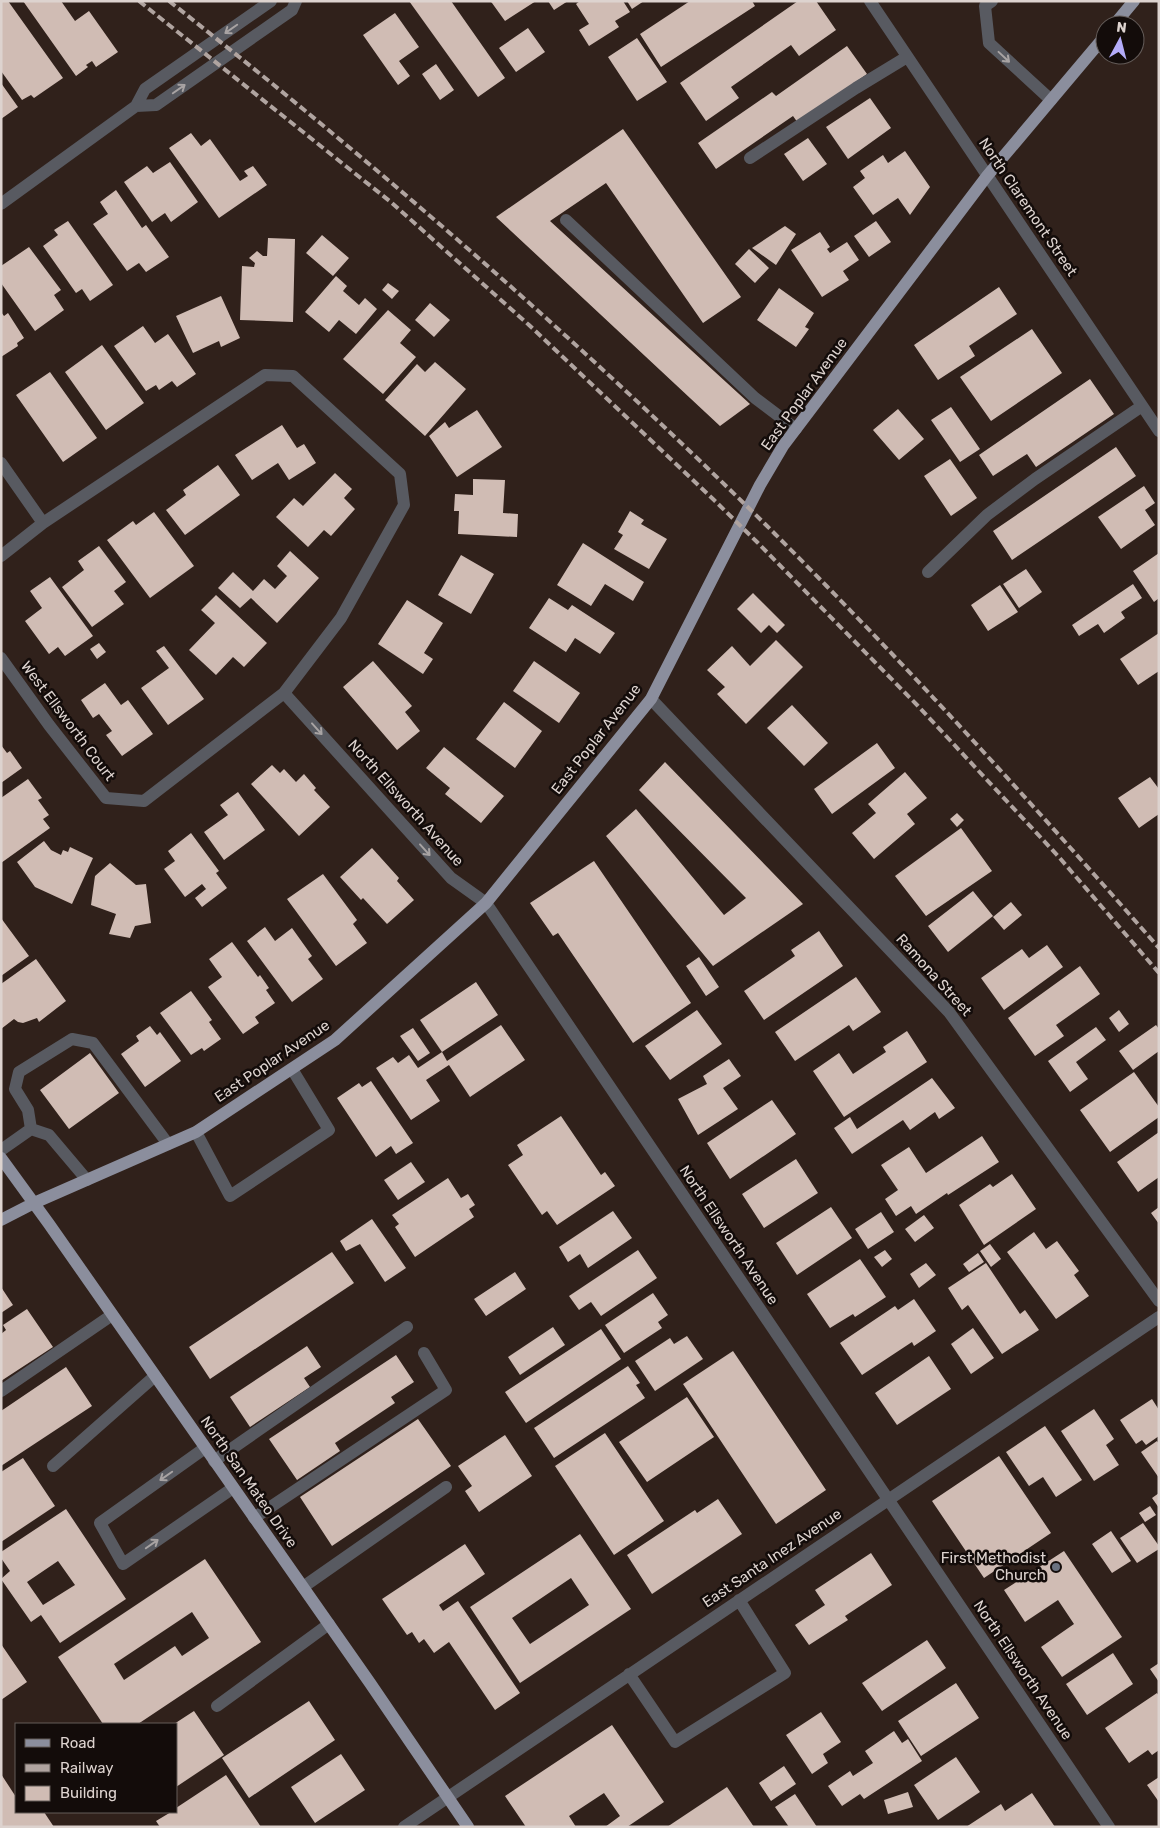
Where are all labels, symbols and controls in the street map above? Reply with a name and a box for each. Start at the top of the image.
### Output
north arrow [1095,15,1145,65]
text: N [1115,19,1128,37]
one-way arrow [224,24,238,34]
one-way arrow [998,51,1011,63]
one-way arrow [172,84,186,94]
street label: North Claremont Street [975,134,1081,280]
street label: East Poplar Avenue [757,334,851,454]
street label: West Ellsworth Court [17,658,119,784]
street label: East Poplar Avenue [547,680,645,798]
one-way arrow [311,722,323,735]
street label: North Ellsworth Avenue [344,736,468,870]
one-way arrow [420,843,431,856]
street label: Ramona Street [892,930,976,1020]
street label: East Poplar Avenue [211,1016,333,1106]
street label: North Ellsworth Avenue [676,1162,782,1308]
street label: North San Mateo Drive [197,1413,301,1551]
one-way arrow [159,1471,173,1482]
street label: East Santa Inez Avenue [699,1505,845,1611]
one-way arrow [145,1539,159,1549]
place label: First Methodist Church [941,1549,1046,1584]
marker: First Methodist Church [1050,1561,1062,1573]
street label: North Ellsworth Avenue [970,1597,1076,1743]
legend [15,1723,178,1813]
text: Road [60,1734,96,1752]
text: Railway [60,1759,114,1777]
text: Building [60,1784,117,1802]

